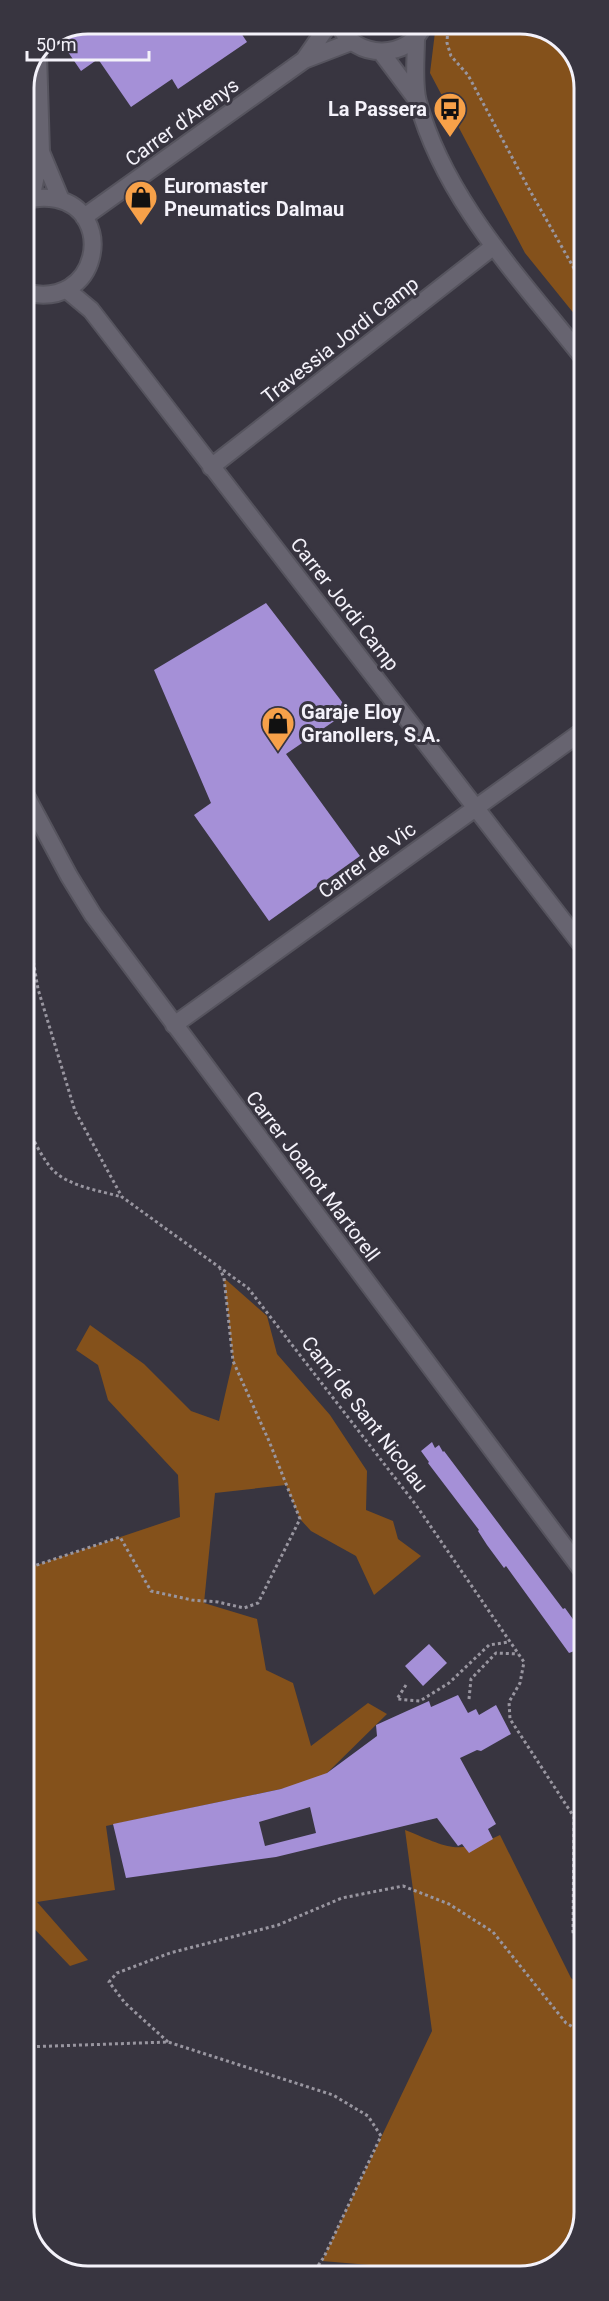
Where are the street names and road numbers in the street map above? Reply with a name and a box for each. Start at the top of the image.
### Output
street label: Carrer d'Arenys [121,73,243,171]
street label: Travessia Jordi Camp [257,271,423,409]
street label: Carrer Jordi Camp [286,533,404,675]
street label: Carrer de Vic [314,817,420,903]
street label: Carrer Joanot Martorell [241,1086,385,1266]
street label: Camí de Sant Nicolau [297,1331,433,1497]

